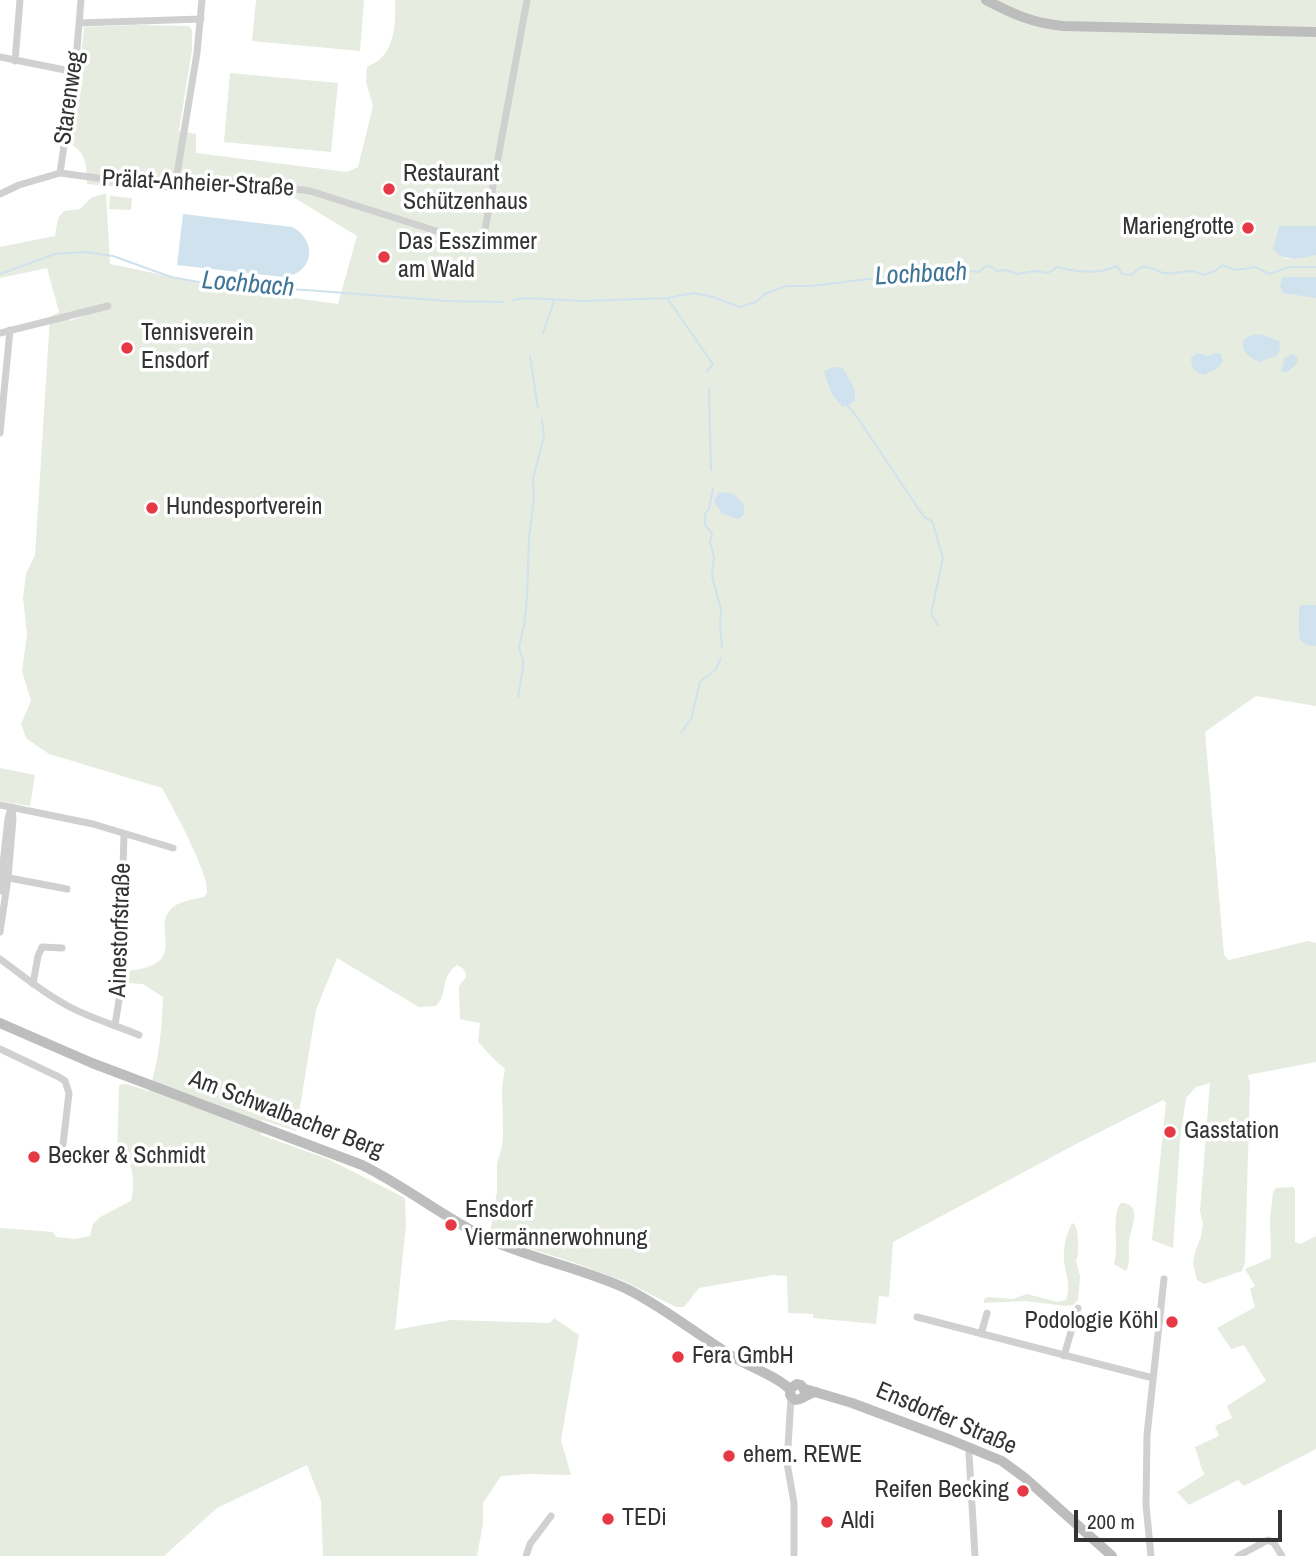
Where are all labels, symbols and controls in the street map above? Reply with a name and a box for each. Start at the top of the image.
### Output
street label: Starenweg [49,49,91,147]
place label: Restaurant Schützenhaus [403,161,528,217]
street label: Prälat-Anheier-Straße [101,165,295,203]
marker: Restaurant Schützenhaus [381,181,397,197]
place label: Mariengrotte [1122,214,1234,242]
marker: Mariengrotte [1240,220,1256,236]
place label: Das Esszimmer am Wald [398,229,537,285]
marker: Das Esszimmer am Wald [376,249,392,265]
water label: Lochbach [874,257,968,293]
water label: Lochbach [201,265,295,305]
place label: Tennisverein Ensdorf [141,320,254,376]
marker: Tennisverein Ensdorf [119,340,135,356]
place label: Hundesportverein [166,494,322,522]
marker: Hundesportverein [144,500,160,516]
street label: Ainestorfstraße [104,862,138,998]
street label: Am Schwalbacher Berg [185,1065,387,1165]
place label: Gasstation [1184,1118,1279,1146]
marker: Gasstation [1162,1124,1178,1140]
place label: Becker & Schmidt [48,1143,206,1171]
marker: Becker & Schmidt [26,1149,42,1165]
place label: Ensdorf Viermännerwohnung [465,1197,647,1253]
marker: Ensdorf Viermännerwohnung [443,1217,459,1233]
place label: Podologie Köhl [1025,1308,1158,1336]
marker: Podologie Köhl [1164,1314,1180,1330]
place label: Fera GmbH [692,1343,794,1371]
marker: Fera GmbH [670,1349,686,1365]
street label: Ensdorfer Straße [871,1376,1021,1462]
place label: ehem. REWE [743,1442,862,1470]
marker: ehem. REWE [721,1448,737,1464]
place label: Reifen Becking [874,1477,1009,1505]
marker: Reifen Becking [1015,1483,1031,1499]
scale bar [1078,1496,1286,1540]
place label: TEDi [622,1505,667,1533]
text: 200 m [1087,1507,1135,1536]
place label: Aldi [841,1508,875,1536]
marker: TEDi [600,1511,616,1527]
marker: Aldi [819,1514,835,1530]

